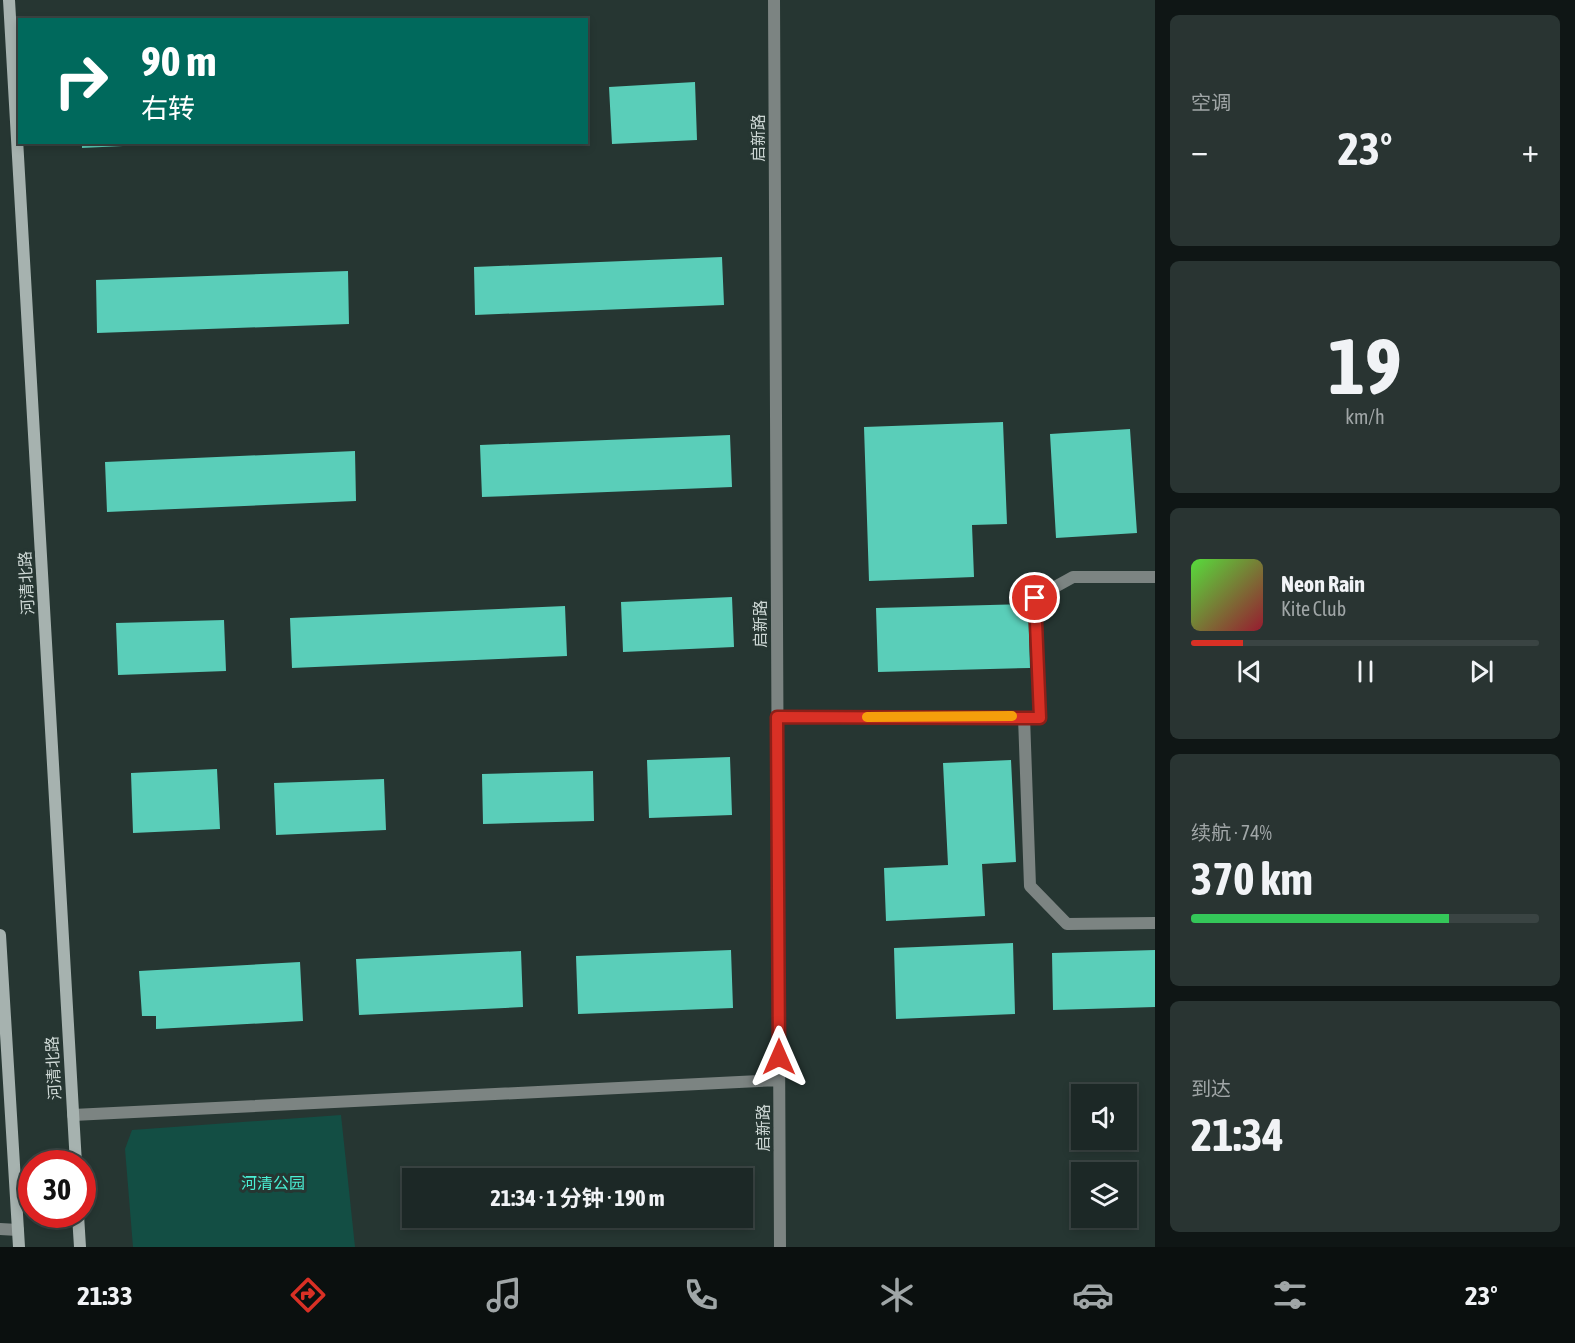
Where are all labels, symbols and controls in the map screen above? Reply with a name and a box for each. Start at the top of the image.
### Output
text: 90 m [141,37,216,85]
icon: right [42,42,120,120]
text: 空调 [1191,91,1231,114]
text: 右转 [141,93,195,124]
street label: 启新路 [749,114,767,162]
text: 23° [1338,123,1392,175]
text: − [1191,131,1208,169]
text: + [1522,131,1539,169]
text: 19 [1328,321,1402,411]
text: km/h [1345,405,1385,428]
street label: 河清北路 [15,551,37,615]
text: Neon Rain [1281,571,1365,597]
pin [1009,572,1060,623]
icon: arrive [1018,581,1051,614]
text: Kite Club [1281,597,1346,620]
street label: 启新路 [751,600,769,648]
icon: previous [1233,655,1266,688]
icon: pause [1349,655,1382,688]
icon: next [1465,655,1498,688]
text: 续航 · 74% [1191,821,1272,844]
text: 370 km [1191,853,1313,905]
position arrow [747,1025,811,1089]
street label: 河清北路 [42,1036,64,1100]
text: 到达 [1191,1077,1231,1100]
map controls [1071,1084,1137,1228]
button: sound [1071,1084,1137,1150]
street label: 启新路 [754,1104,772,1152]
text: 21:34 [1191,1109,1284,1161]
speed limit sign: 30 [18,1150,96,1228]
button: layers [1071,1162,1137,1228]
park label: 河清公园 [241,1174,305,1192]
text: 21:34 · 1 分钟 · 190 m [491,1185,664,1211]
icon: directions [287,1274,329,1316]
icon: music [483,1274,525,1316]
icon: phone [680,1274,722,1316]
icon: climate [876,1274,918,1316]
icon: car [1072,1274,1114,1316]
icon: filters [1269,1274,1311,1316]
text: 21:33 [77,1280,133,1311]
text: 23° [1465,1280,1498,1311]

